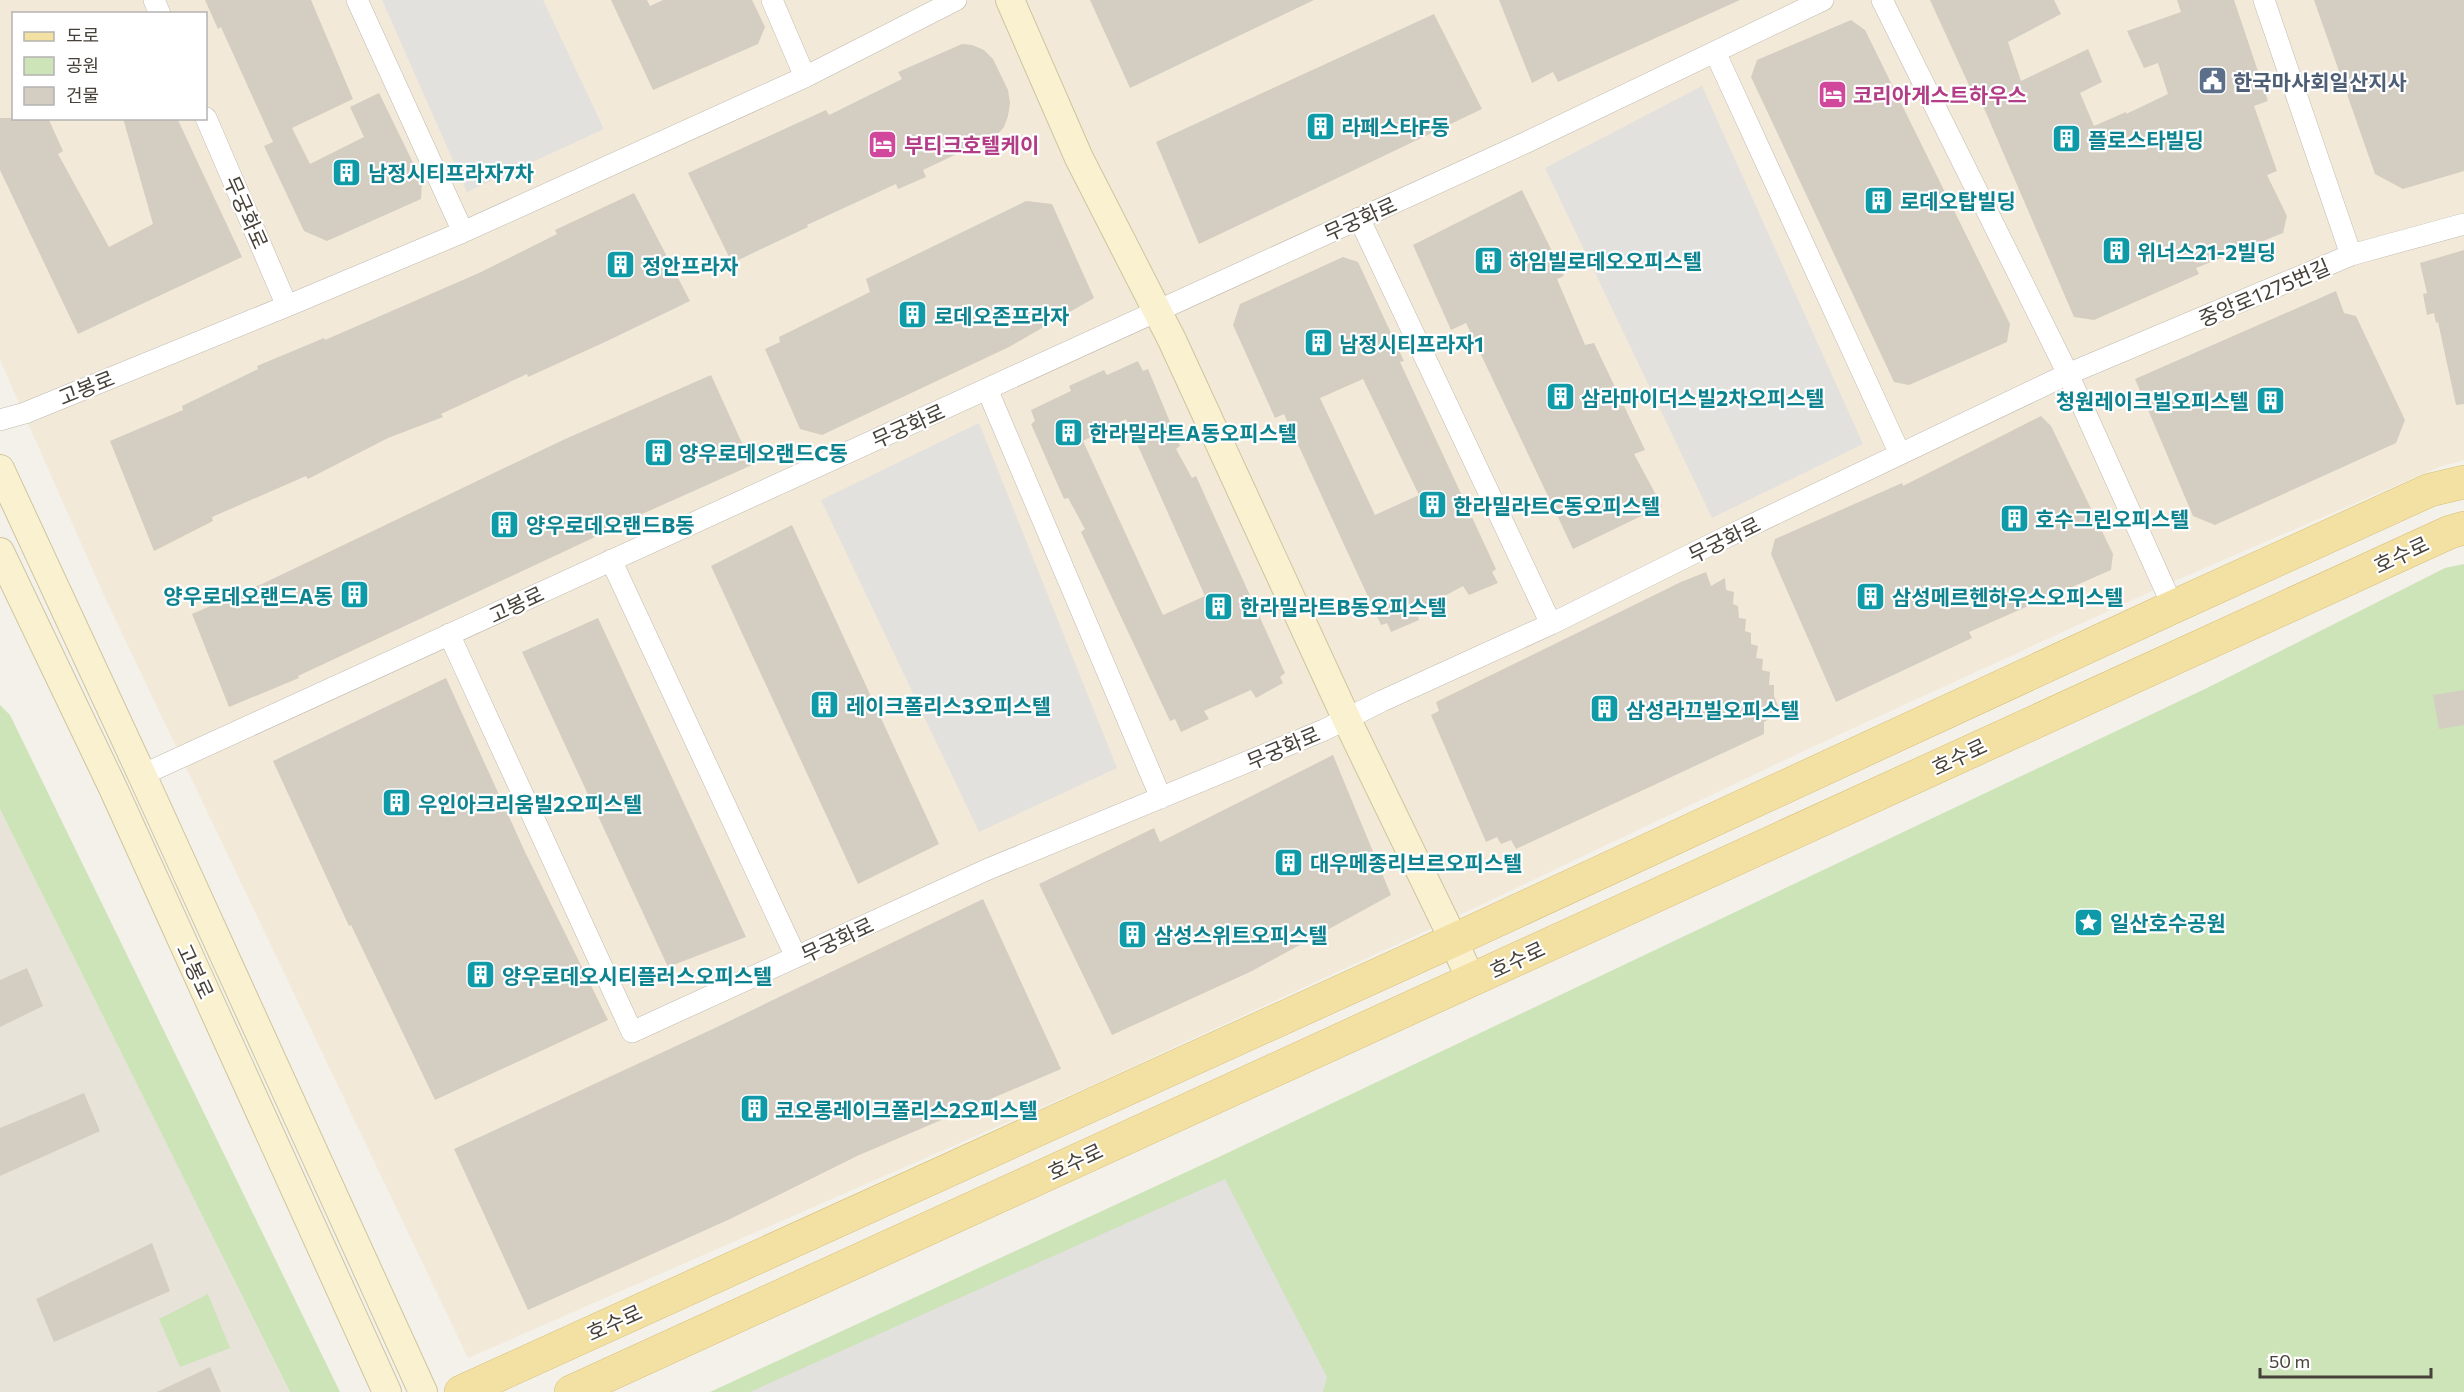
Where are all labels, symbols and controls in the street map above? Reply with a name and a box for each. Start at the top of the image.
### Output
legend [12,12,207,120]
text: 도로 [66,24,99,46]
text: 공원 [66,54,99,76]
public building icon: 한국마사회일산지사 [2196,65,2228,97]
place label: 한국마사회일산지사 [2233,69,2407,94]
hotel icon: 코리아게스트하우스 [1816,78,1848,110]
place label: 코리아게스트하우스 [1853,82,2027,107]
text: 건물 [66,84,99,106]
building icon: 라페스타F동 [1304,110,1336,142]
place label: 라페스타F동 [1341,114,1450,139]
building icon: 플로스타빌딩 [2051,123,2083,155]
place label: 플로스타빌딩 [2088,127,2204,152]
hotel icon: 부티크호텔케이 [867,128,899,160]
place label: 부티크호텔케이 [904,132,1039,157]
building icon: 남정시티프라자7차 [331,156,363,188]
place label: 남정시티프라자7차 [368,160,534,185]
street label: 무궁화로 [220,172,274,252]
building icon: 로데오탑빌딩 [1863,184,1895,216]
place label: 로데오탑빌딩 [1900,188,2016,213]
street label: 무궁화로 [1320,191,1400,245]
building icon: 위너스21-2빌딩 [2100,235,2132,267]
place label: 위너스21-2빌딩 [2137,239,2276,264]
building icon: 하임빌로데오오피스텔 [1472,244,1504,276]
place label: 하임빌로데오오피스텔 [1509,248,1702,273]
building icon: 정안프라자 [605,249,637,281]
place label: 정안프라자 [642,253,739,278]
street label: 중앙로1275번길 [2195,253,2333,331]
building icon: 로데오존프라자 [897,299,929,331]
place label: 로데오존프라자 [934,303,1069,328]
building icon: 남정시티프라자1 [1302,327,1334,359]
place label: 남정시티프라자1 [1339,331,1484,356]
street label: 고봉로 [54,365,118,409]
building icon: 삼라마이더스빌2차오피스텔 [1544,381,1576,413]
building icon: 청원레이크빌오피스텔 [2254,384,2286,416]
place label: 삼라마이더스빌2차오피스텔 [1581,385,1825,410]
place label: 청원레이크빌오피스텔 [2056,388,2249,413]
street label: 무궁화로 [868,398,948,452]
building icon: 한라밀라트A동오피스텔 [1052,416,1084,448]
place label: 한라밀라트A동오피스텔 [1089,420,1297,445]
building icon: 양우로데오랜드C동 [642,436,674,468]
place label: 양우로데오랜드C동 [679,440,848,465]
building icon: 한라밀라트C동오피스텔 [1416,489,1448,521]
place label: 한라밀라트C동오피스텔 [1453,493,1661,518]
building icon: 호수그린오피스텔 [1998,502,2030,534]
place label: 호수그린오피스텔 [2035,506,2190,531]
building icon: 양우로데오랜드B동 [489,508,521,540]
street label: 무궁화로 [1684,511,1764,567]
place label: 양우로데오랜드B동 [526,512,694,537]
street label: 호수로 [2369,530,2433,578]
building icon: 양우로데오랜드A동 [338,579,370,611]
street label: 고봉로 [484,580,548,628]
building icon: 삼성메르헨하우스오피스텔 [1855,580,1887,612]
place label: 양우로데오랜드A동 [163,583,333,608]
place label: 삼성메르헨하우스오피스텔 [1892,584,2124,609]
building icon: 한라밀라트B동오피스텔 [1203,590,1235,622]
place label: 한라밀라트B동오피스텔 [1240,594,1447,619]
building icon: 레이크폴리스3오피스텔 [809,689,841,721]
place label: 레이크폴리스3오피스텔 [846,693,1051,718]
building icon: 삼성라끄빌오피스텔 [1589,693,1621,725]
place label: 삼성라끄빌오피스텔 [1626,697,1800,722]
street label: 무궁화로 [1243,720,1323,774]
street label: 호수로 [1927,732,1991,780]
building icon: 우인아크리움빌2오피스텔 [381,787,413,819]
place label: 우인아크리움빌2오피스텔 [418,791,642,816]
building icon: 대우메종리브르오피스텔 [1273,846,1305,878]
place label: 대우메종리브르오피스텔 [1310,850,1523,875]
place icon: 일산호수공원 [2073,906,2105,938]
place label: 일산호수공원 [2110,910,2226,935]
street label: 무궁화로 [797,911,877,967]
building icon: 삼성스위트오피스텔 [1117,918,1149,950]
place label: 삼성스위트오피스텔 [1154,922,1328,947]
street label: 호수로 [1485,935,1549,983]
street label: 고봉로 [172,939,220,1003]
building icon: 양우로데오시티플러스오피스텔 [465,959,497,991]
place label: 양우로데오시티플러스오피스텔 [502,963,772,988]
building icon: 코오롱레이크폴리스2오피스텔 [738,1093,770,1125]
place label: 코오롱레이크폴리스2오피스텔 [775,1097,1038,1122]
street label: 호수로 [1043,1137,1107,1185]
street label: 호수로 [582,1299,646,1345]
scale bar [2260,1341,2431,1379]
text: 50 m [2269,1350,2310,1372]

